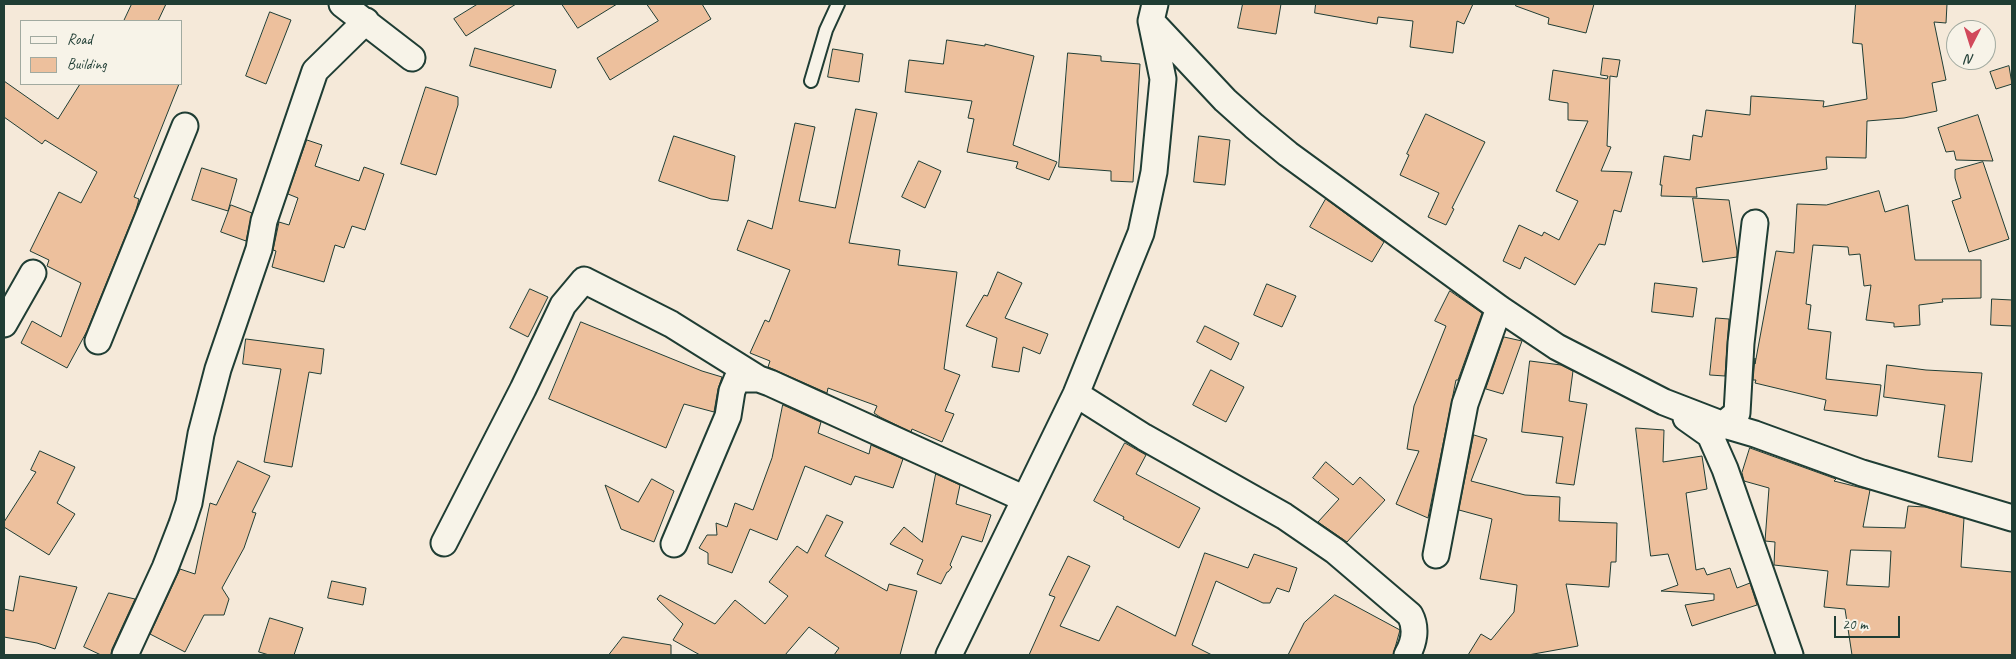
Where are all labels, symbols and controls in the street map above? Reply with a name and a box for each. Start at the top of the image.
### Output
legend [20,20,182,85]
north arrow [1946,20,1996,70]
text: Road [67,30,92,49]
text: N [1965,51,1975,68]
text: Building [67,55,106,74]
scale bar [1836,606,1902,638]
text: 20 m [1842,615,1868,634]

